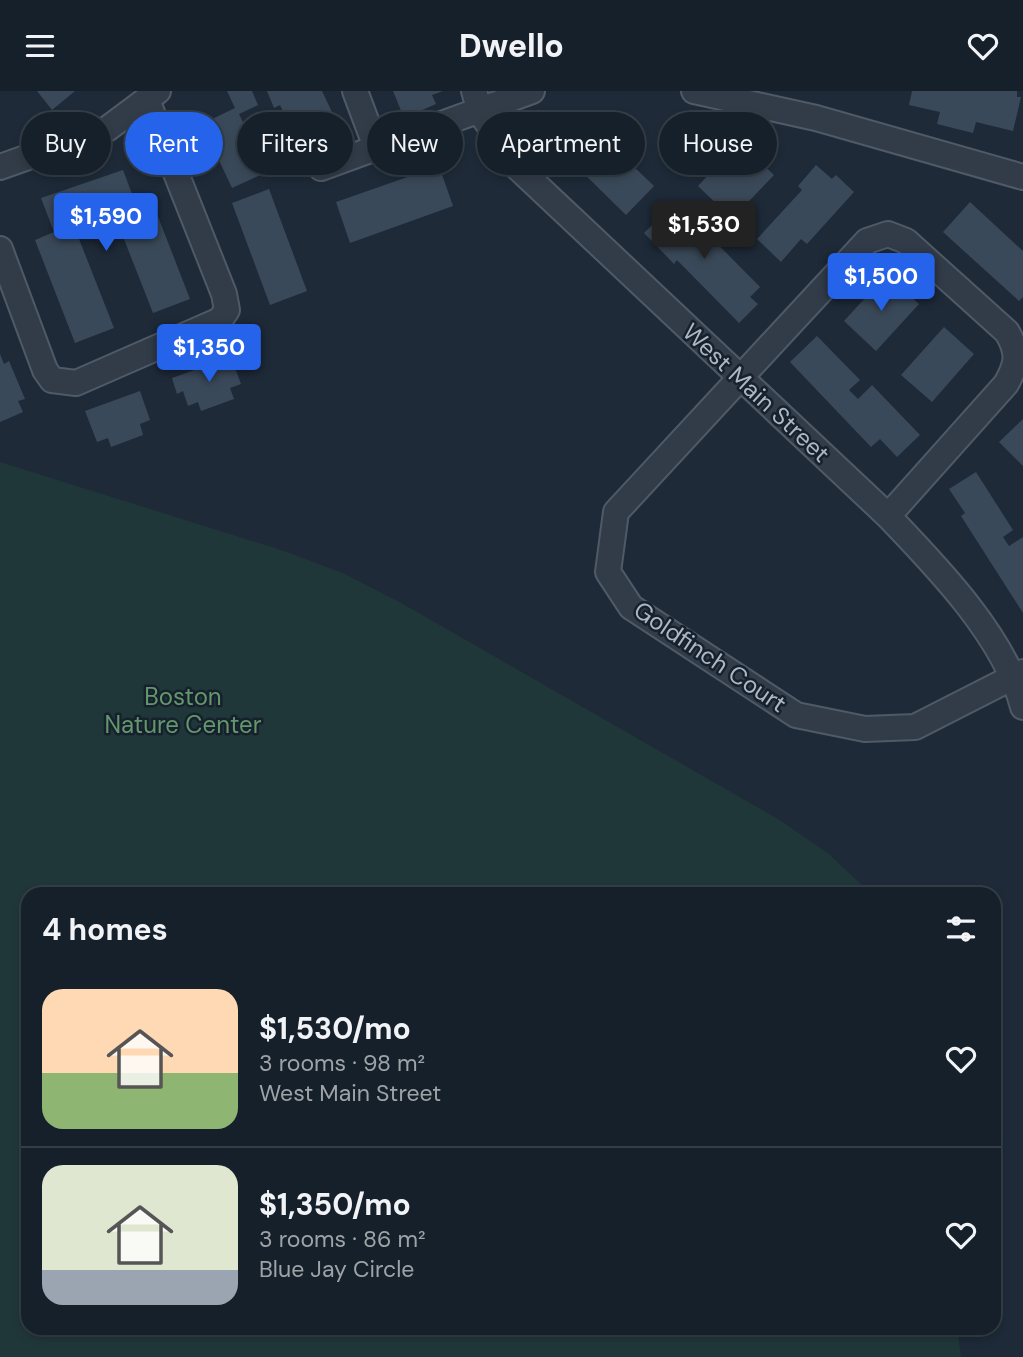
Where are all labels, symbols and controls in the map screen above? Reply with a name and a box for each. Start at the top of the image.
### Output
text: Dwello [459,25,564,67]
icon: menu [21,27,59,65]
icon: heart [964,27,1002,65]
chip: Buy [21,112,111,175]
chip: Rent [125,112,223,175]
chip: Filters [237,112,353,175]
chip: New [367,112,463,175]
chip: Apartment [477,112,645,175]
chip: House [659,112,777,175]
pin: $1,590 [49,193,163,253]
text: $1,590 [70,201,142,231]
pin: $1,530 [647,201,761,261]
text: $1,530 [668,209,740,239]
pin: $1,500 [824,253,938,313]
text: $1,500 [844,261,918,291]
street label: West Main Street [676,316,836,469]
pin: $1,350 [152,324,266,384]
text: $1,350 [173,332,245,362]
street label: Goldfinch Court [628,594,793,719]
park label: Boston Nature Center [104,681,262,740]
text: 4 homes [42,910,168,949]
icon: filters [942,910,980,948]
text: $1,530/mo [259,1009,411,1048]
icon: home [98,1017,182,1101]
icon: heart [942,1040,980,1078]
text: 3 rooms · 98 m² [259,1048,425,1078]
text: West Main Street [259,1078,441,1108]
text: $1,350/mo [259,1185,411,1224]
icon: home [98,1193,182,1277]
icon: heart [942,1216,980,1254]
text: 3 rooms · 86 m² [259,1224,426,1254]
text: Blue Jay Circle [259,1254,414,1284]

